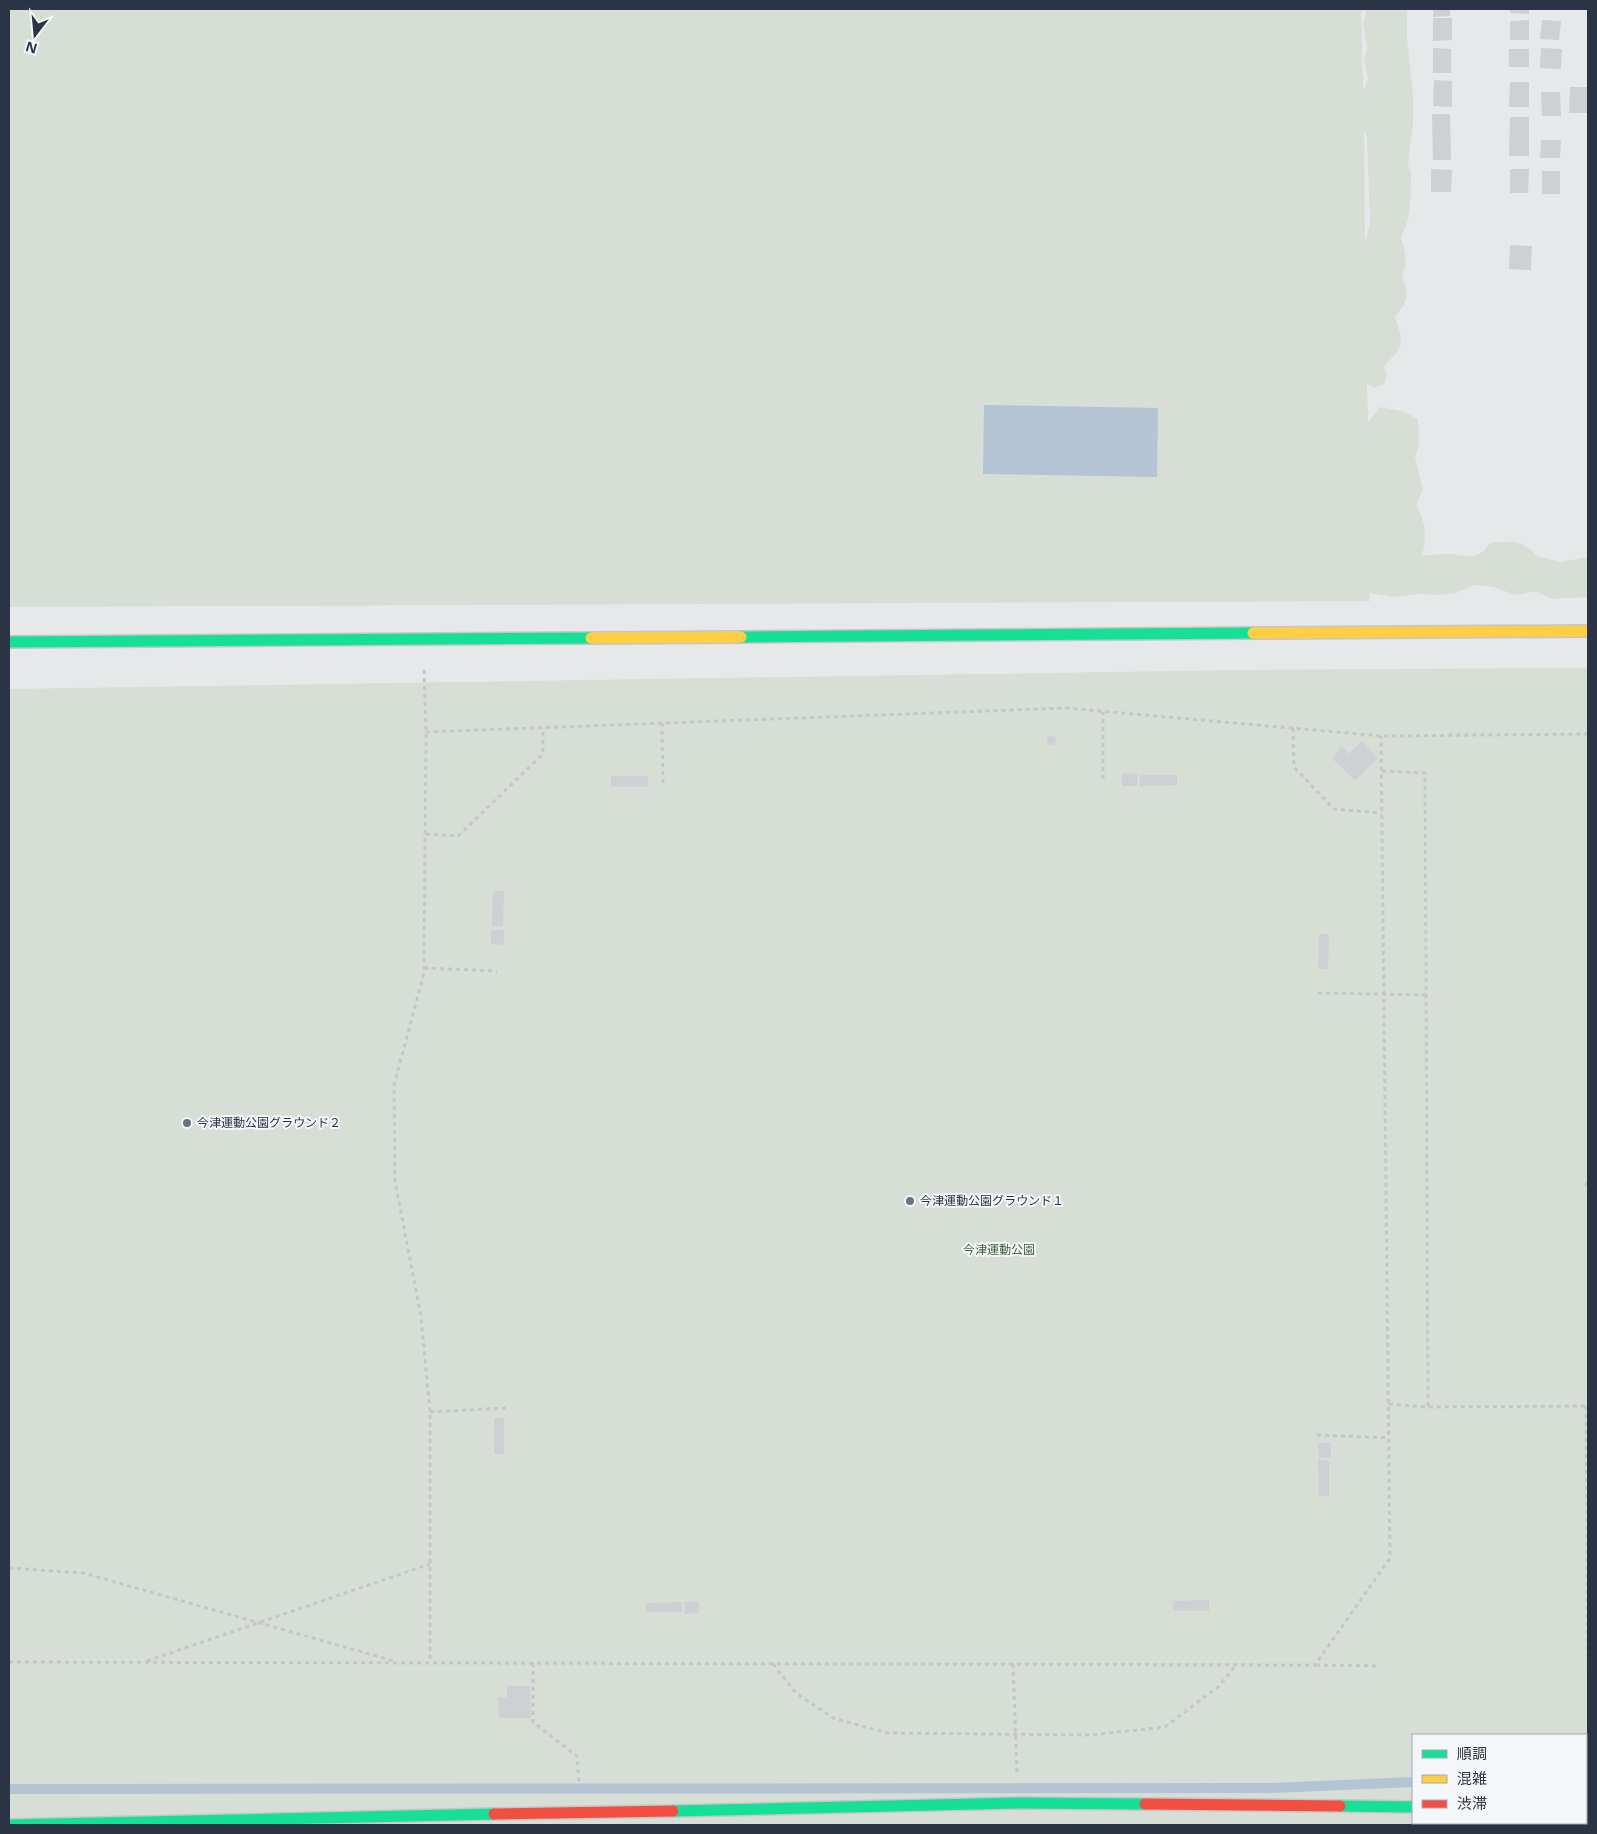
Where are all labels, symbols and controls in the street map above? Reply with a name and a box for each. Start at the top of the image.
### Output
north arrow [10,10,60,60]
text: N [23,37,39,59]
place label: 今津運動公園グラウンド２ [197,1114,341,1131]
marker: 今津運動公園グラウンド２ [181,1117,193,1129]
place label: 今津運動公園グラウンド１ [920,1192,1064,1209]
marker: 今津運動公園グラウンド１ [904,1195,916,1207]
park label: 今津運動公園 [963,1241,1035,1258]
legend [1412,1734,1587,1824]
text: 順調 [1457,1743,1487,1763]
text: 混雑 [1457,1768,1487,1788]
text: 渋滞 [1457,1793,1487,1813]

